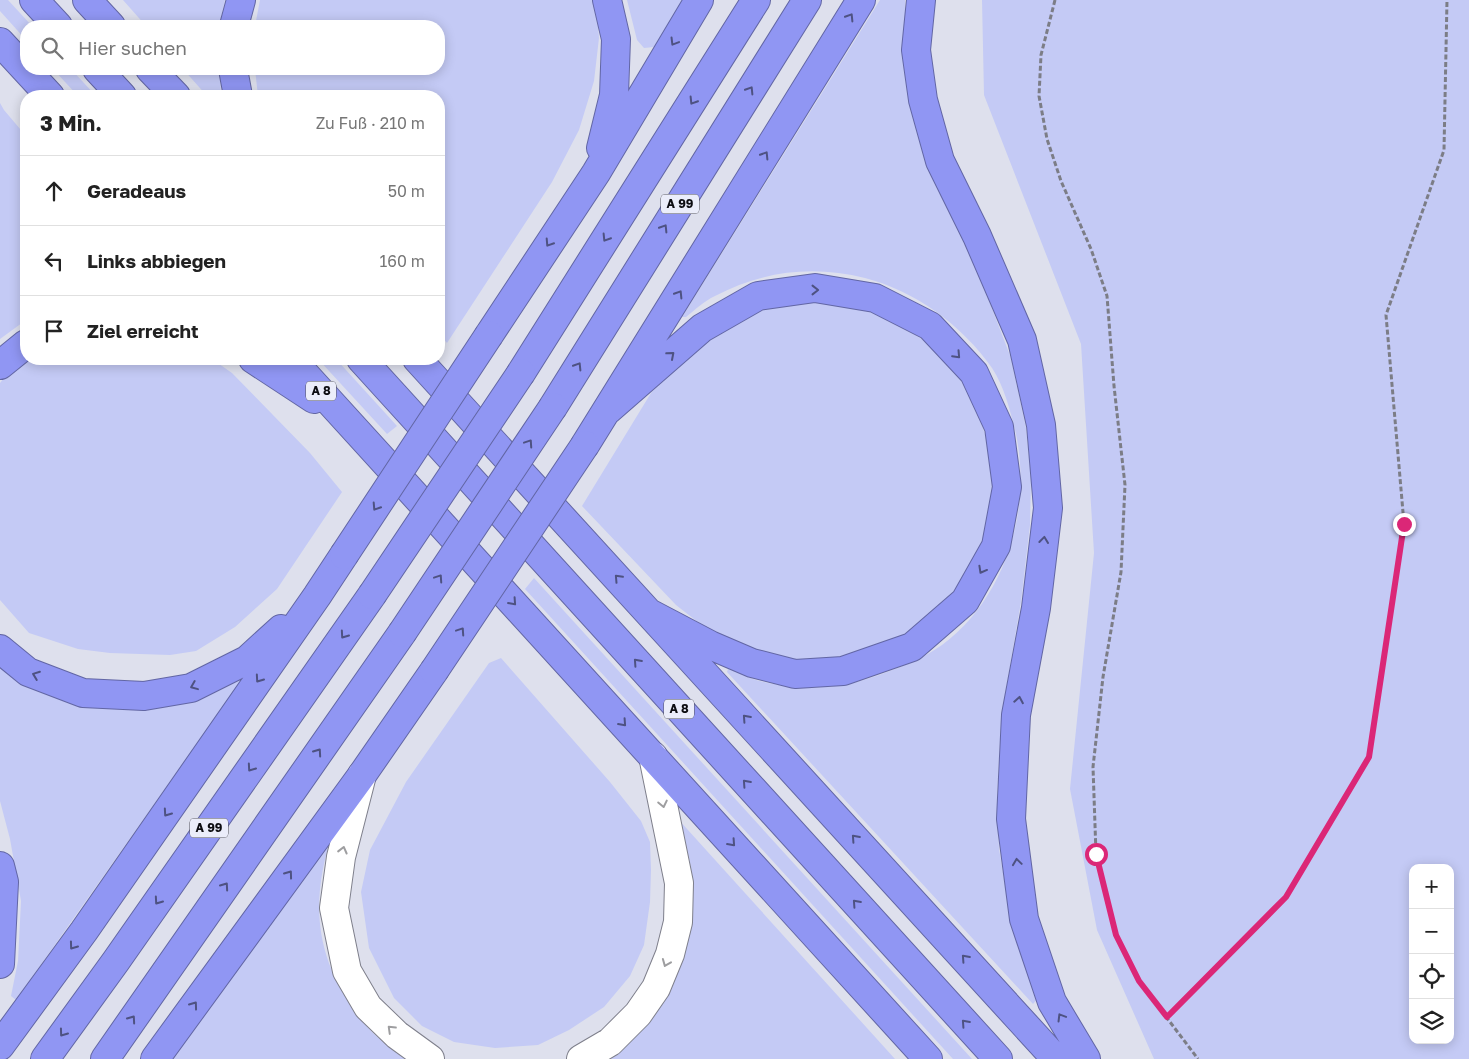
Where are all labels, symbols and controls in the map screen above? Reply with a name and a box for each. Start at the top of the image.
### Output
one-way arrow [844,14,854,23]
search box [20,20,445,75]
icon: search [38,34,66,62]
text: Hier suchen [78,36,187,59]
one-way arrow [671,36,681,45]
one-way arrow [744,87,754,96]
one-way arrow [690,95,700,104]
text: 3 Min. [40,110,102,136]
text: Zu Fuß · 210 m [316,113,425,133]
one-way arrow [758,152,768,161]
icon: ahead [40,177,68,205]
text: Geradeaus [87,179,186,202]
text: 50 m [388,181,425,201]
road number: A 99 [661,194,699,213]
one-way arrow [658,225,668,234]
one-way arrow [603,233,613,242]
one-way arrow [546,238,556,247]
icon: left [40,247,68,275]
text: Links abbiegen [87,249,226,272]
text: 160 m [379,251,425,271]
one-way arrow [811,285,819,295]
one-way arrow [673,290,683,299]
icon: arrive [40,317,68,345]
text: Ziel erreicht [87,319,199,342]
one-way arrow [951,349,960,358]
one-way arrow [665,352,674,360]
one-way arrow [572,362,582,371]
road number: A 8 [306,382,336,401]
one-way arrow [523,439,532,448]
one-way arrow [373,501,382,510]
route end [1393,513,1416,536]
one-way arrow [1038,536,1049,544]
one-way arrow [978,565,988,574]
one-way arrow [433,574,442,583]
one-way arrow [615,575,624,584]
one-way arrow [507,597,516,606]
one-way arrow [455,627,464,637]
one-way arrow [341,629,350,639]
one-way arrow [634,659,643,668]
one-way arrow [33,671,41,681]
one-way arrow [256,673,265,683]
one-way arrow [190,680,199,690]
one-way arrow [1013,696,1024,705]
road number: A 8 [664,700,694,719]
one-way arrow [742,714,751,723]
one-way arrow [617,717,626,726]
one-way arrow [312,748,321,758]
one-way arrow [248,762,257,772]
one-way arrow [743,779,752,788]
one-way arrow [658,799,668,808]
one-way arrow [164,807,173,816]
road number: A 99 [190,818,228,838]
one-way arrow [852,835,861,844]
one-way arrow [726,837,735,846]
route start [1085,843,1108,866]
one-way arrow [337,845,348,854]
one-way arrow [1012,858,1022,867]
map controls [1409,864,1454,1044]
button: + [1409,864,1454,909]
one-way arrow [283,870,292,880]
one-way arrow [219,882,228,891]
one-way arrow [155,896,164,905]
one-way arrow [852,899,861,908]
button: − [1409,909,1454,954]
one-way arrow [70,940,79,950]
button: locate [1409,954,1454,999]
one-way arrow [961,955,970,964]
one-way arrow [662,958,672,967]
button: layers [1409,999,1454,1044]
one-way arrow [188,1001,197,1011]
one-way arrow [1058,1014,1068,1023]
one-way arrow [126,1015,135,1025]
one-way arrow [962,1019,971,1028]
one-way arrow [388,1026,397,1035]
one-way arrow [60,1028,70,1037]

